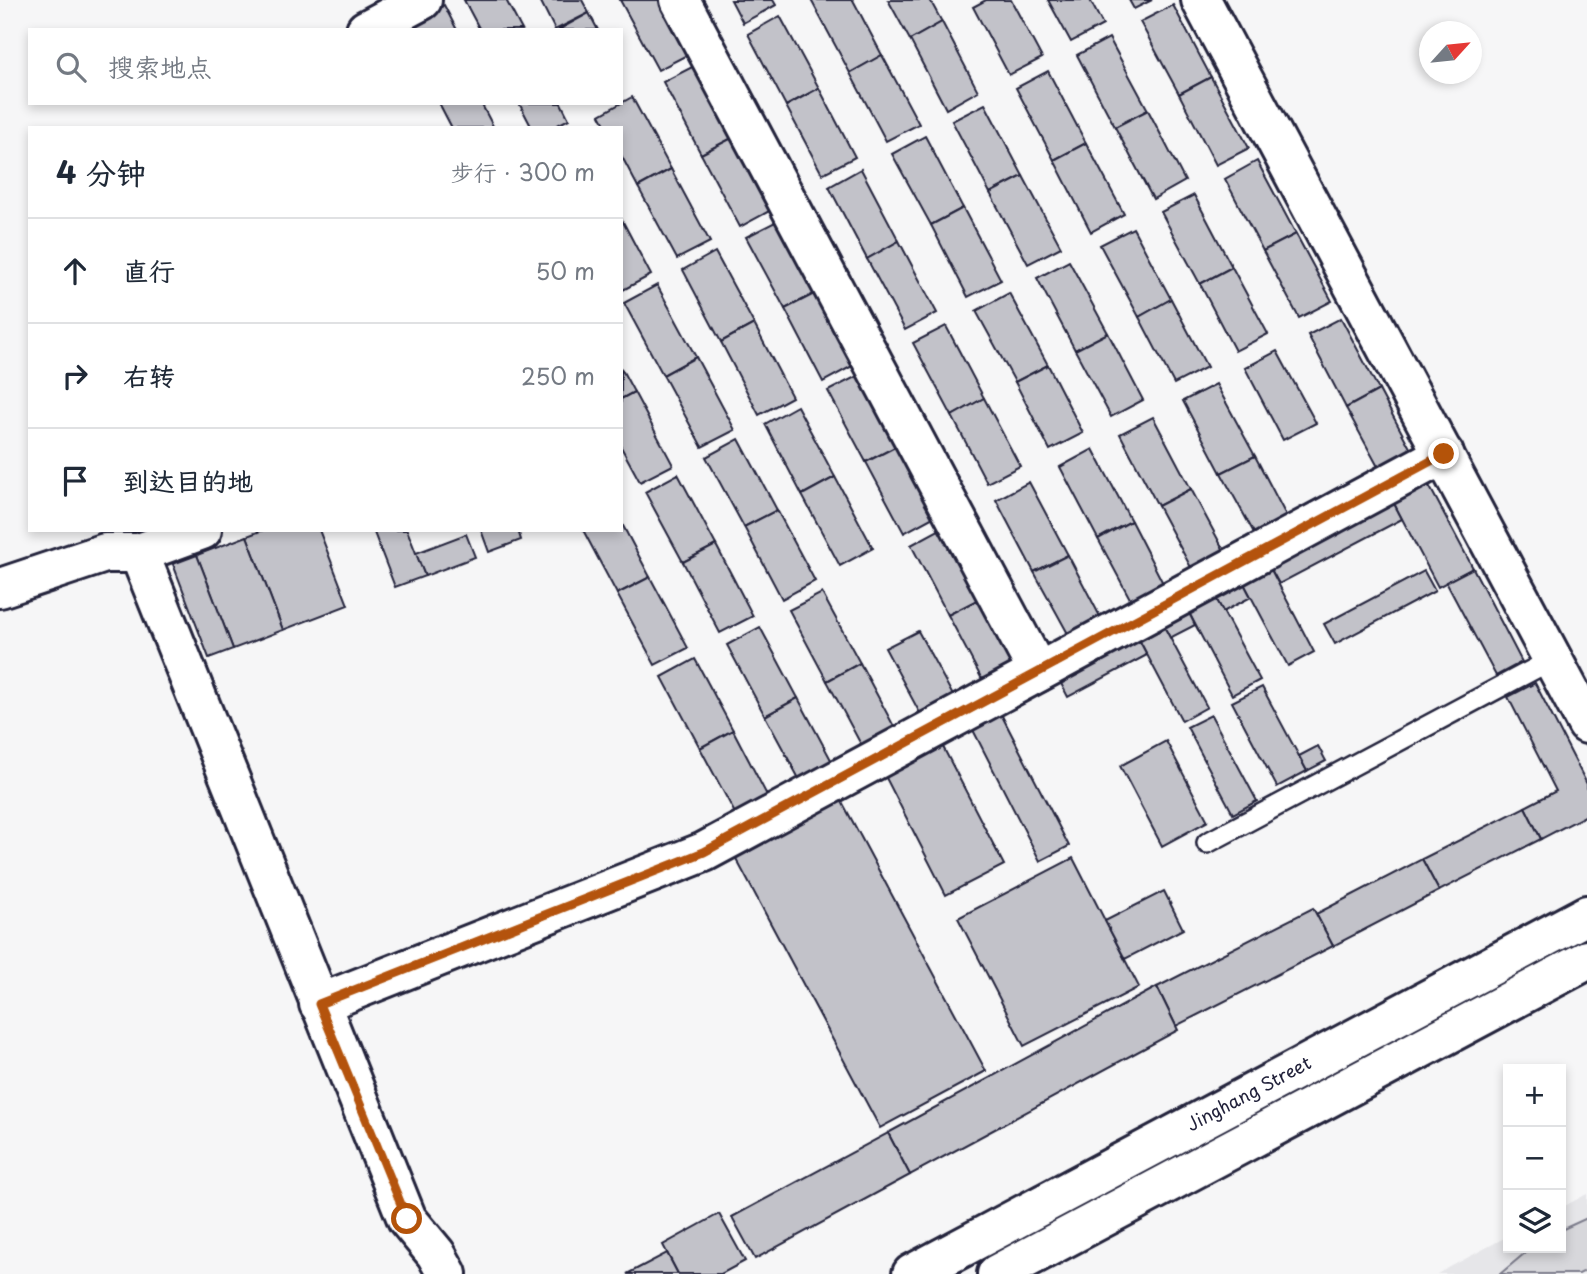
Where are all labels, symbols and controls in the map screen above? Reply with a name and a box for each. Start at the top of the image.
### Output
north arrow [1419,21,1482,84]
search box [28,28,623,105]
text: 搜索地点 [108,47,212,86]
icon: search [52,48,90,86]
text: 4 分钟 [56,149,146,194]
text: 步行 · 300 m [451,154,595,189]
text: 直行 [123,251,175,290]
icon: ahead [56,252,94,290]
text: 50 m [535,253,595,288]
text: 右转 [123,356,175,395]
icon: right [56,357,94,395]
text: 250 m [521,358,595,393]
route end [1428,438,1459,469]
text: 到达目的地 [123,461,253,500]
icon: arrive [56,462,94,500]
street label: Jinghang Street [1181,1048,1315,1137]
map controls [1503,1064,1566,1253]
button: + [1503,1064,1566,1127]
button: − [1503,1127,1566,1190]
button: layers [1503,1190,1566,1253]
route start [391,1203,422,1234]

